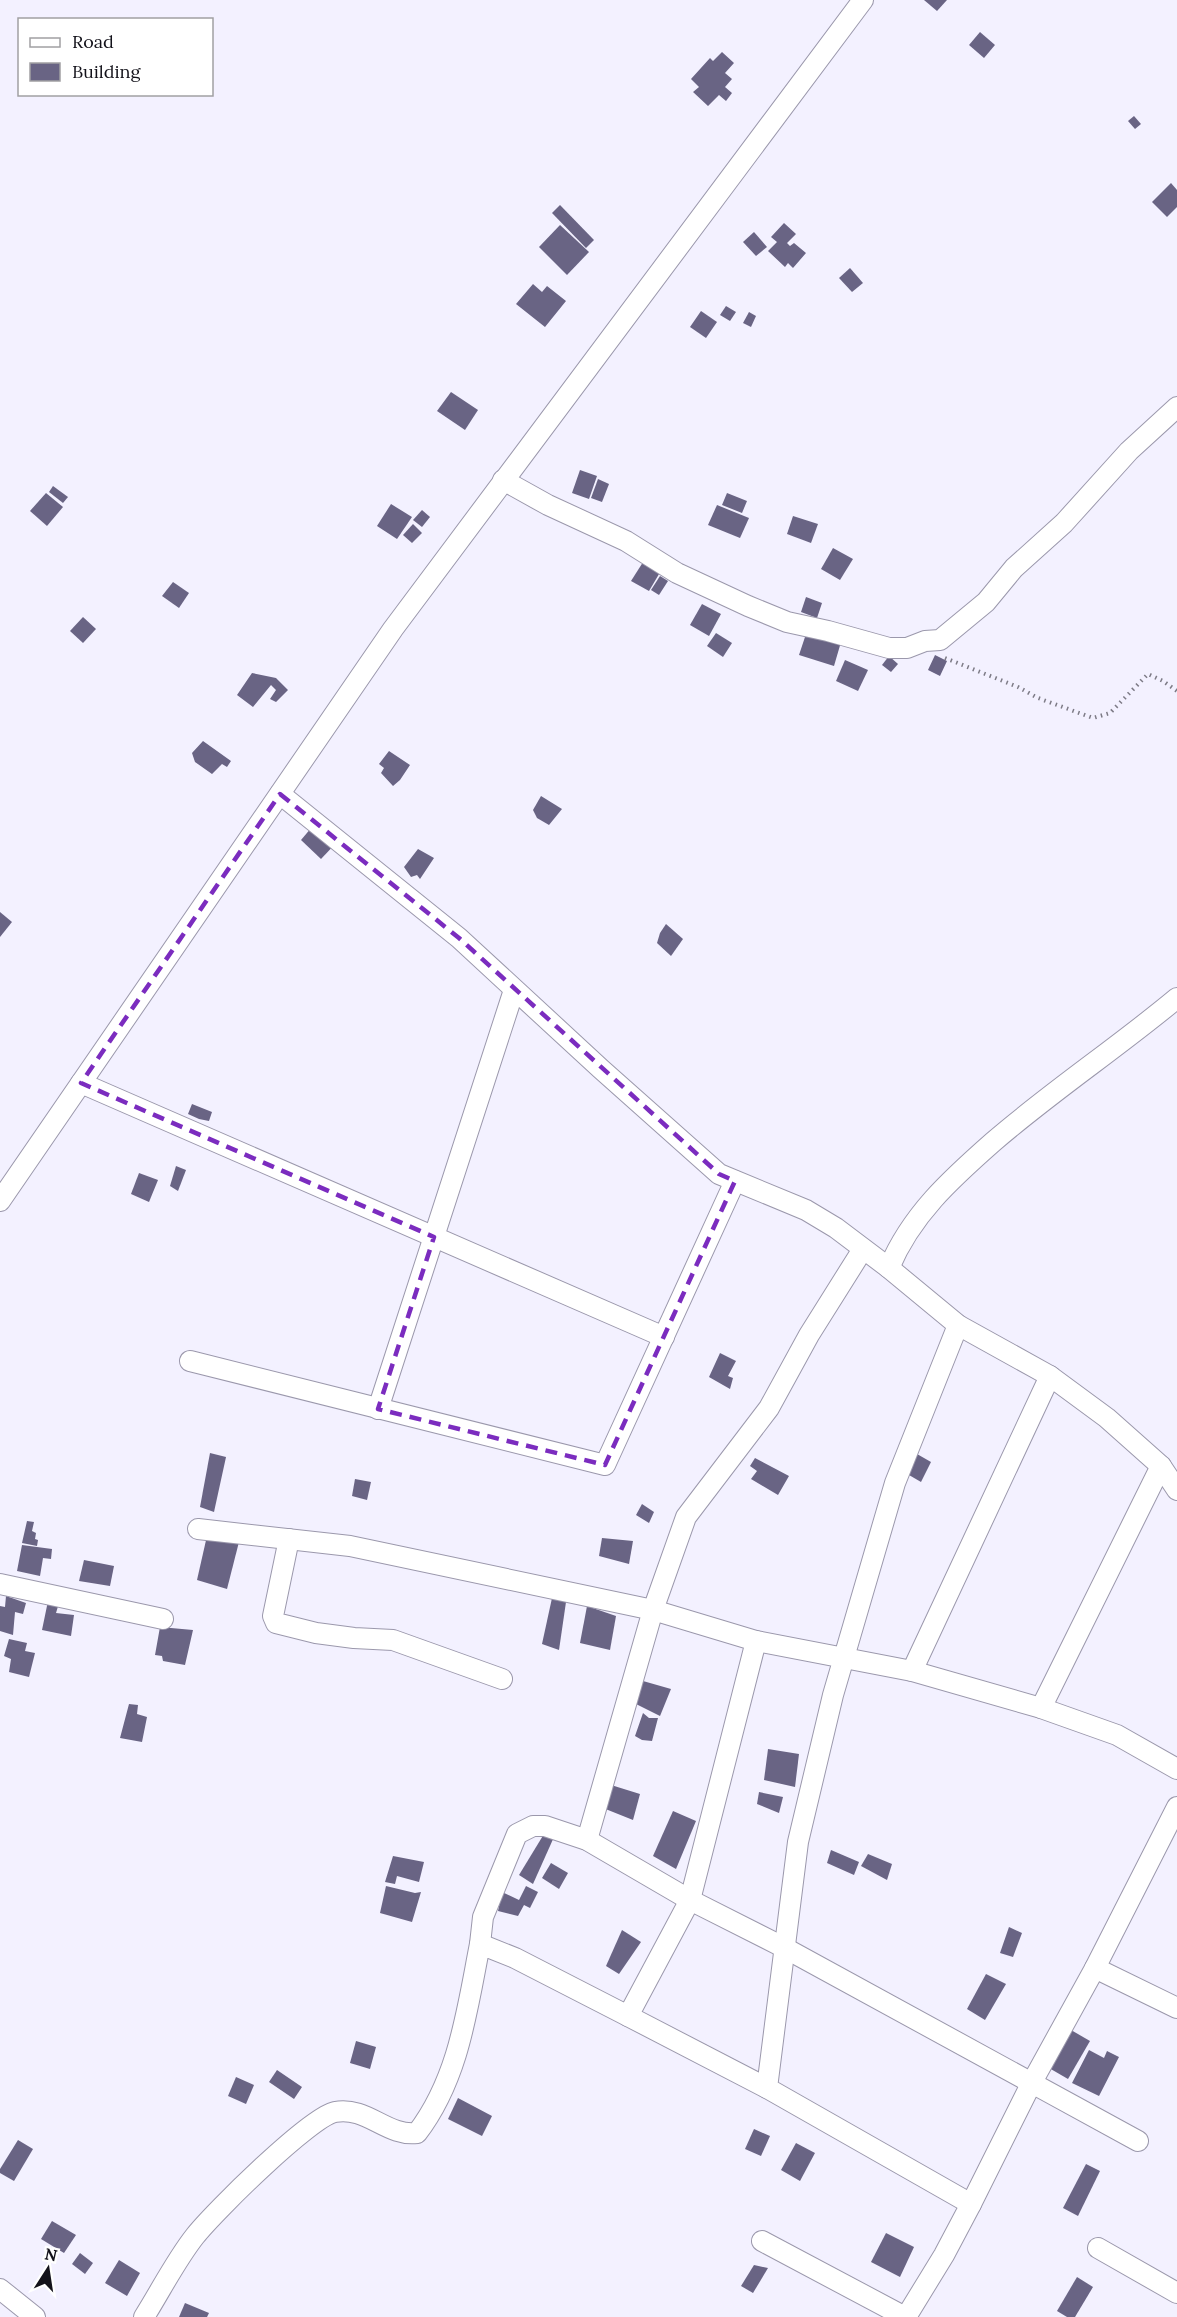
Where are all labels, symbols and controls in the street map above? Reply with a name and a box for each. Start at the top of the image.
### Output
legend [18,18,213,96]
text: Road [72,30,114,53]
text: Building [72,60,142,83]
north arrow [18,2239,78,2299]
text: N [43,2243,59,2265]

